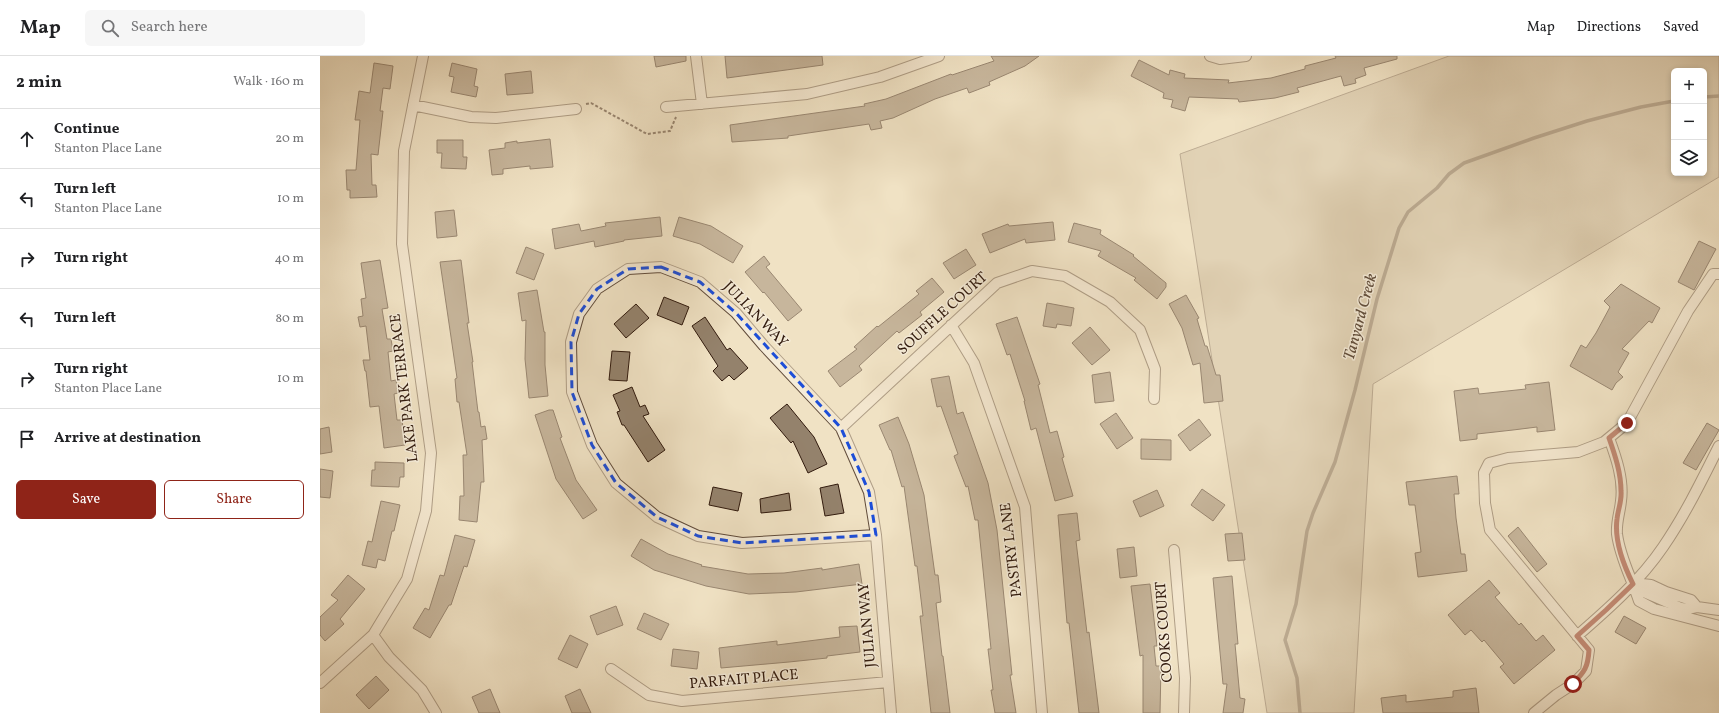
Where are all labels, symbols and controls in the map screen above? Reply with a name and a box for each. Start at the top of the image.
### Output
search box [85,10,365,46]
text: Map [20,15,61,41]
icon: search [99,17,121,39]
text: Search here [131,17,208,38]
text: Map [1527,18,1555,37]
text: Directions [1577,18,1641,37]
text: Saved [1663,18,1699,37]
map controls [1671,68,1707,176]
button: + [1671,68,1707,104]
text: 2 min [16,71,62,94]
text: Walk · 160 m [233,73,304,91]
button: − [1671,104,1707,140]
text: Continue [54,119,119,140]
icon: ahead [16,128,38,150]
text: 20 m [275,130,304,148]
text: Stanton Place Lane [54,140,162,158]
button: layers [1671,140,1707,176]
text: Turn left [54,179,116,200]
icon: left [16,188,38,210]
text: 10 m [277,190,304,208]
text: Stanton Place Lane [54,200,162,218]
icon: right [16,248,38,270]
text: Turn right [54,248,128,269]
text: 40 m [275,250,304,268]
street label: SOUFFLE COURT [893,268,993,360]
water label: Tanyard Creek [1339,271,1383,363]
street label: JULIAN WAY [718,277,793,353]
icon: left [16,308,38,330]
text: Turn left [54,308,116,329]
text: 80 m [275,310,304,328]
street label: LAKE PARK TERRACE [385,312,425,464]
text: Turn right [54,359,128,380]
icon: right [16,368,38,390]
text: 10 m [277,370,304,388]
text: Stanton Place Lane [54,380,162,398]
route end [1618,414,1636,432]
icon: arrive [16,428,38,450]
text: Arrive at destination [54,428,201,449]
button: Save [16,480,156,519]
button: Share [164,480,304,519]
street label: PASTRY LANE [996,501,1028,599]
street label: COOKS COURT [1151,580,1179,683]
street label: JULIAN WAY [854,581,882,668]
street label: PARFAIT PLACE [689,665,799,695]
route start [1564,675,1582,693]

